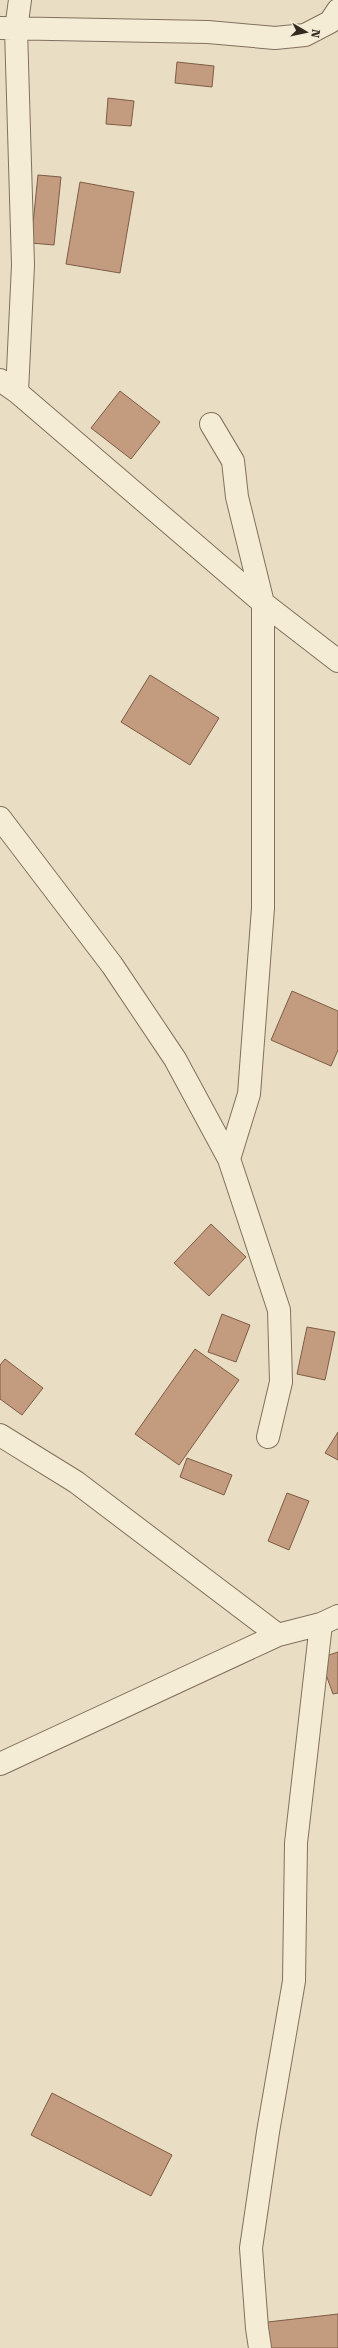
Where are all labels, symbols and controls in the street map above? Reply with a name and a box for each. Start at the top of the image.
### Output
north arrow [286,12,326,52]
text: N [308,28,322,39]

